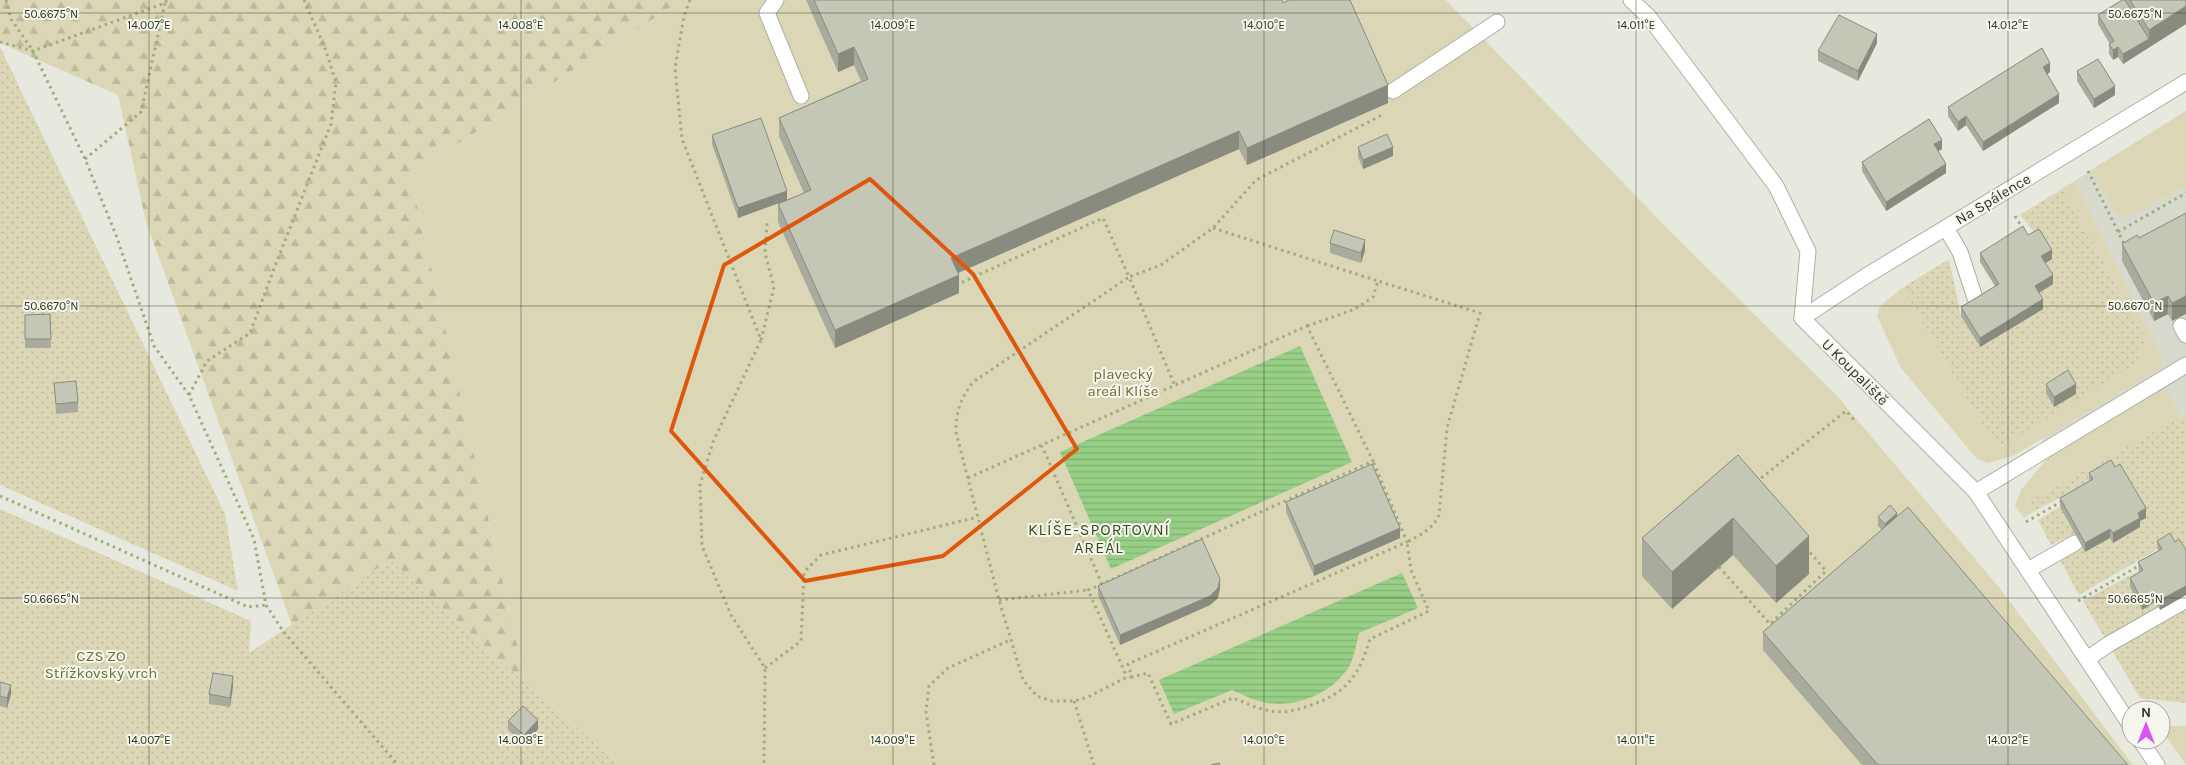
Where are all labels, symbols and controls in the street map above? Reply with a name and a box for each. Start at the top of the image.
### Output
text: 50.6675°N [24,7,78,21]
text: 50.6675°N [2108,7,2162,21]
text: 14.007°E [127,18,171,32]
text: 14.008°E [498,18,544,32]
text: 14.009°E [871,18,915,32]
text: 14.010°E [1243,18,1285,32]
text: 14.011°E [1617,18,1655,32]
text: 14.012°E [1987,18,2029,32]
street label: Na Spálence [1952,170,2034,228]
text: 50.6670°N [24,299,78,313]
text: 50.6670°N [2108,299,2162,313]
street label: U Koupaliště [1818,335,1892,409]
park label: plavecký areál Klíše [1088,365,1158,400]
district label: KLÍŠE-SPORTOVNÍ AREÁL [1028,520,1170,557]
text: 50.6665°N [23,592,79,606]
text: 50.6665°N [2107,592,2163,606]
park label: CZS ZO Střížkovský vrch [45,647,157,682]
north arrow [2121,700,2171,750]
text: N [2141,704,2151,721]
text: 14.007°E [127,733,171,747]
text: 14.008°E [498,733,544,747]
text: 14.009°E [871,733,915,747]
text: 14.010°E [1243,733,1285,747]
text: 14.011°E [1617,733,1655,747]
text: 14.012°E [1987,733,2029,747]

